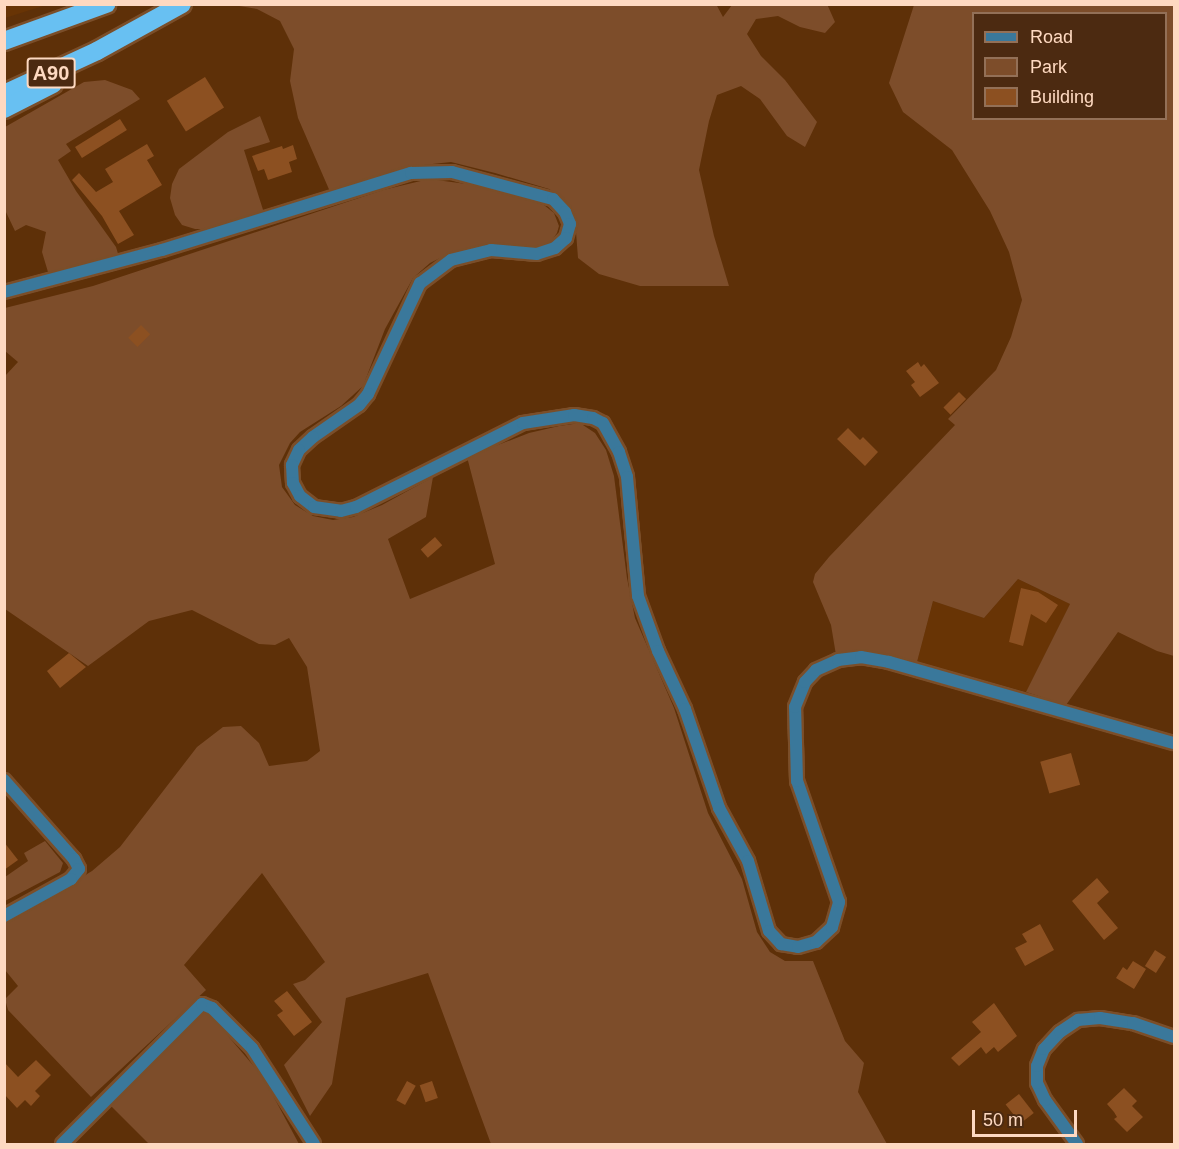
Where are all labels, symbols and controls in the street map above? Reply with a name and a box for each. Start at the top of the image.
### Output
legend [972,12,1167,120]
text: Road [1030,27,1073,47]
road number: Α90 [26,56,76,90]
text: Park [1030,57,1067,77]
text: Building [1030,87,1094,107]
scale bar [975,1098,1080,1136]
text: 50 m [983,1110,1023,1130]

